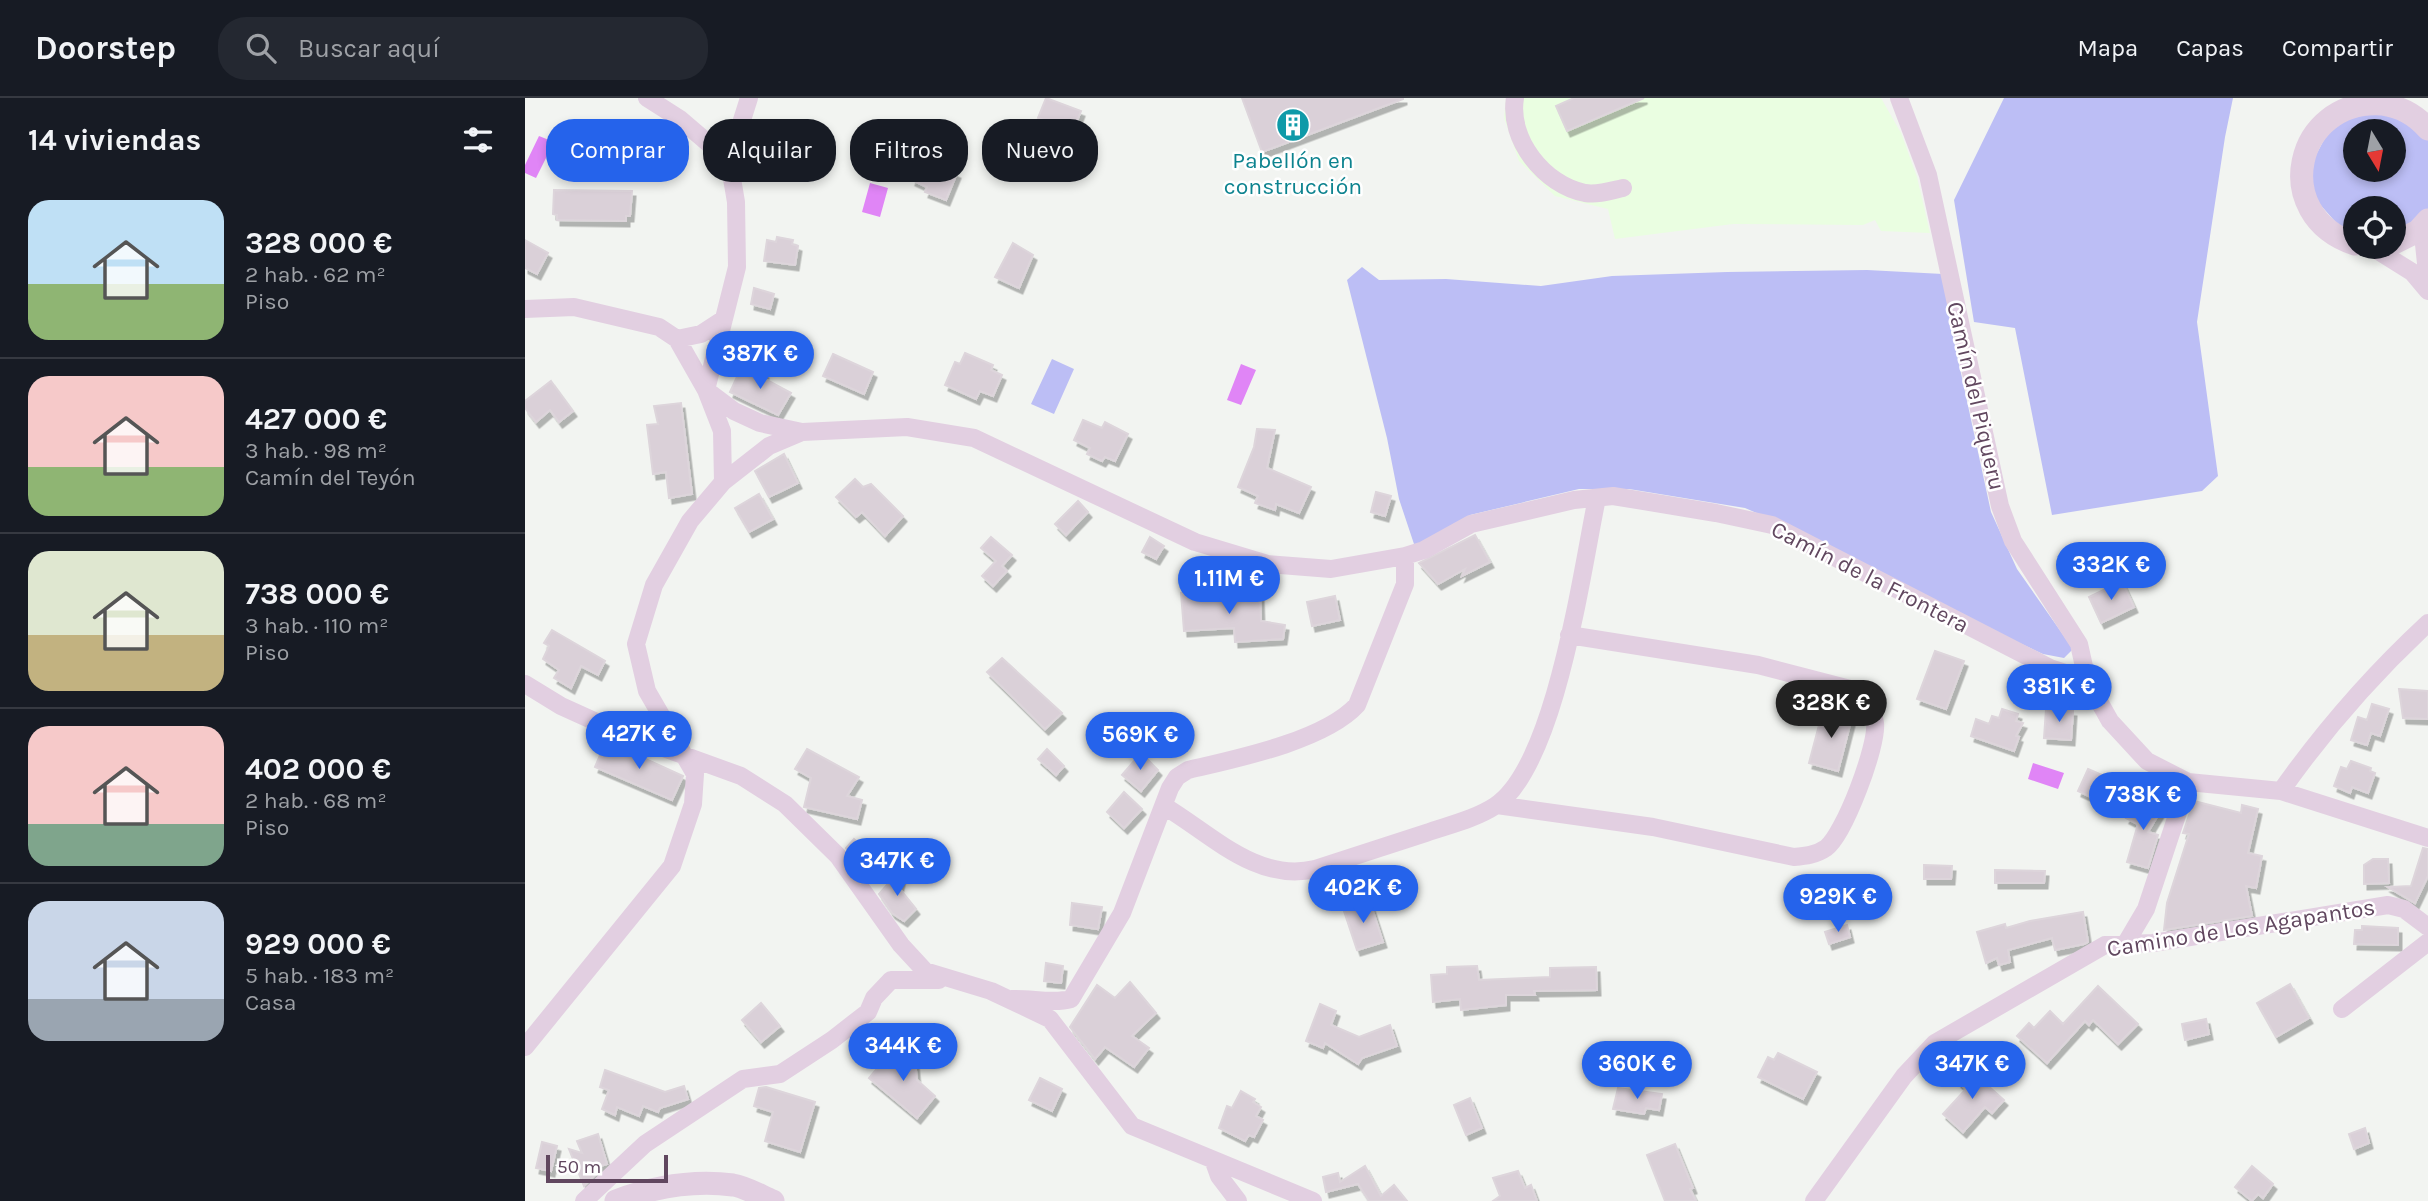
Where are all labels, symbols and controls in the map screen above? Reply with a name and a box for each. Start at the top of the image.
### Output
search box [218,17,708,80]
text: Doorstep [35,29,176,67]
icon: search [242,29,280,67]
text: Buscar aquí [298,33,440,64]
text: Mapa [2077,34,2138,62]
text: Capas [2176,34,2244,62]
text: Compartir [2282,34,2393,62]
building icon: Pabellón en construcción [1274,106,1312,144]
chip: Comprar [546,119,689,182]
chip: Alquilar [703,119,836,182]
chip: Filtros [850,119,968,182]
chip: Nuevo [982,119,1098,182]
north arrow [2343,119,2406,182]
map controls [2343,119,2406,259]
icon: filters [459,121,497,159]
text: 14 viviendas [28,122,201,158]
place label: Pabellón en construcción [1224,147,1362,200]
button: locate [2343,196,2406,259]
text: 328 000 € [245,225,392,261]
icon: home [84,228,168,312]
text: 2 hab. · 62 m² [245,261,386,288]
text: Piso [245,288,289,315]
street label: Camín del Piqueru [1941,299,2011,493]
pin: 387K € [703,331,817,391]
text: 387K € [722,340,798,367]
text: 427 000 € [245,401,387,437]
icon: home [84,404,168,488]
text: 3 hab. · 98 m² [245,437,387,464]
text: Camín del Teyón [245,464,416,491]
street label: Camín de la Frontera [1767,515,1973,639]
pin: 332K € [2054,542,2168,602]
text: 332K € [2072,551,2150,578]
pin: 1.11M € [1164,556,1294,616]
text: 1.11M € [1194,565,1264,592]
text: 738 000 € [245,576,389,612]
icon: home [84,579,168,663]
text: 3 hab. · 110 m² [245,612,388,639]
text: Piso [245,639,289,666]
pin: 381K € [2002,664,2116,724]
text: 381K € [2023,673,2095,700]
pin: 328K € [1774,680,1888,740]
text: 328K € [1792,689,1870,716]
pin: 427K € [582,712,696,771]
pin: 569K € [1083,712,1197,772]
text: 427K € [602,720,676,747]
text: 569K € [1102,721,1178,748]
text: 402 000 € [245,751,391,787]
icon: home [84,754,168,838]
pin: 738K € [2086,772,2200,832]
text: 738K € [2105,781,2181,808]
text: 2 hab. · 68 m² [245,787,387,814]
text: Piso [245,814,289,841]
pin: 347K € [840,838,954,898]
text: 347K € [860,847,934,874]
pin: 402K € [1306,866,1420,925]
text: 402K € [1324,874,1402,901]
pin: 929K € [1781,874,1895,934]
text: 929K € [1799,883,1877,910]
street label: Camino de Los Agapantos [2105,893,2377,963]
text: 929 000 € [245,926,391,962]
icon: home [84,929,168,1013]
text: 5 hab. · 183 m² [245,962,394,989]
text: Casa [245,989,297,1016]
pin: 344K € [846,1024,960,1083]
text: 344K € [864,1032,942,1059]
pin: 360K € [1580,1042,1694,1101]
pin: 347K € [1915,1042,2029,1101]
text: 360K € [1598,1050,1676,1077]
text: 347K € [1935,1050,2009,1077]
scale bar [546,1152,669,1184]
text: 50 m [557,1156,601,1178]

